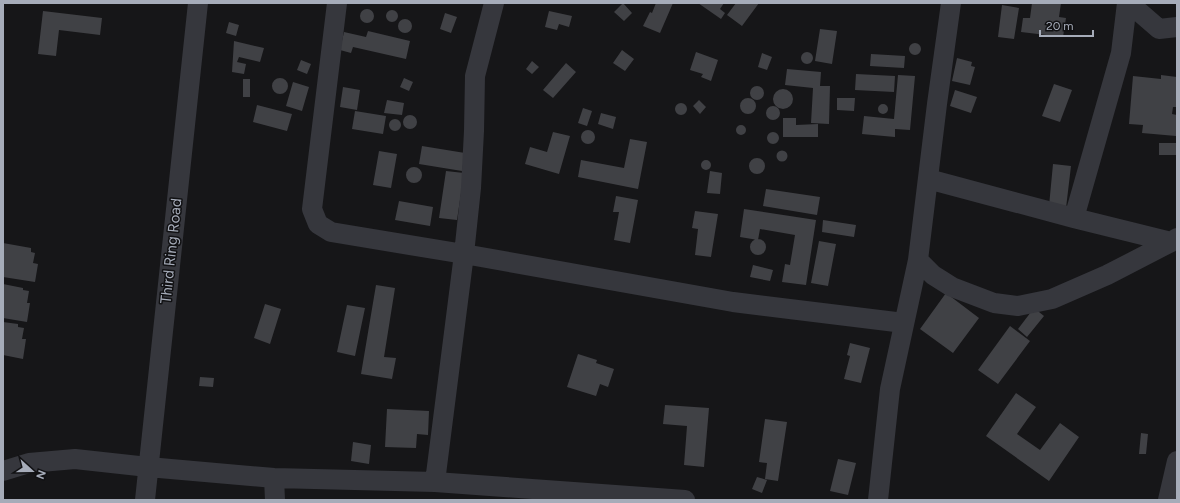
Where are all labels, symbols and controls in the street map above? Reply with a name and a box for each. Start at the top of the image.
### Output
scale bar [1040,12,1093,38]
text: 20 m [1046,19,1074,33]
street label: Third Ring Road [157,197,185,305]
north arrow [12,451,52,491]
text: N [33,468,48,481]

